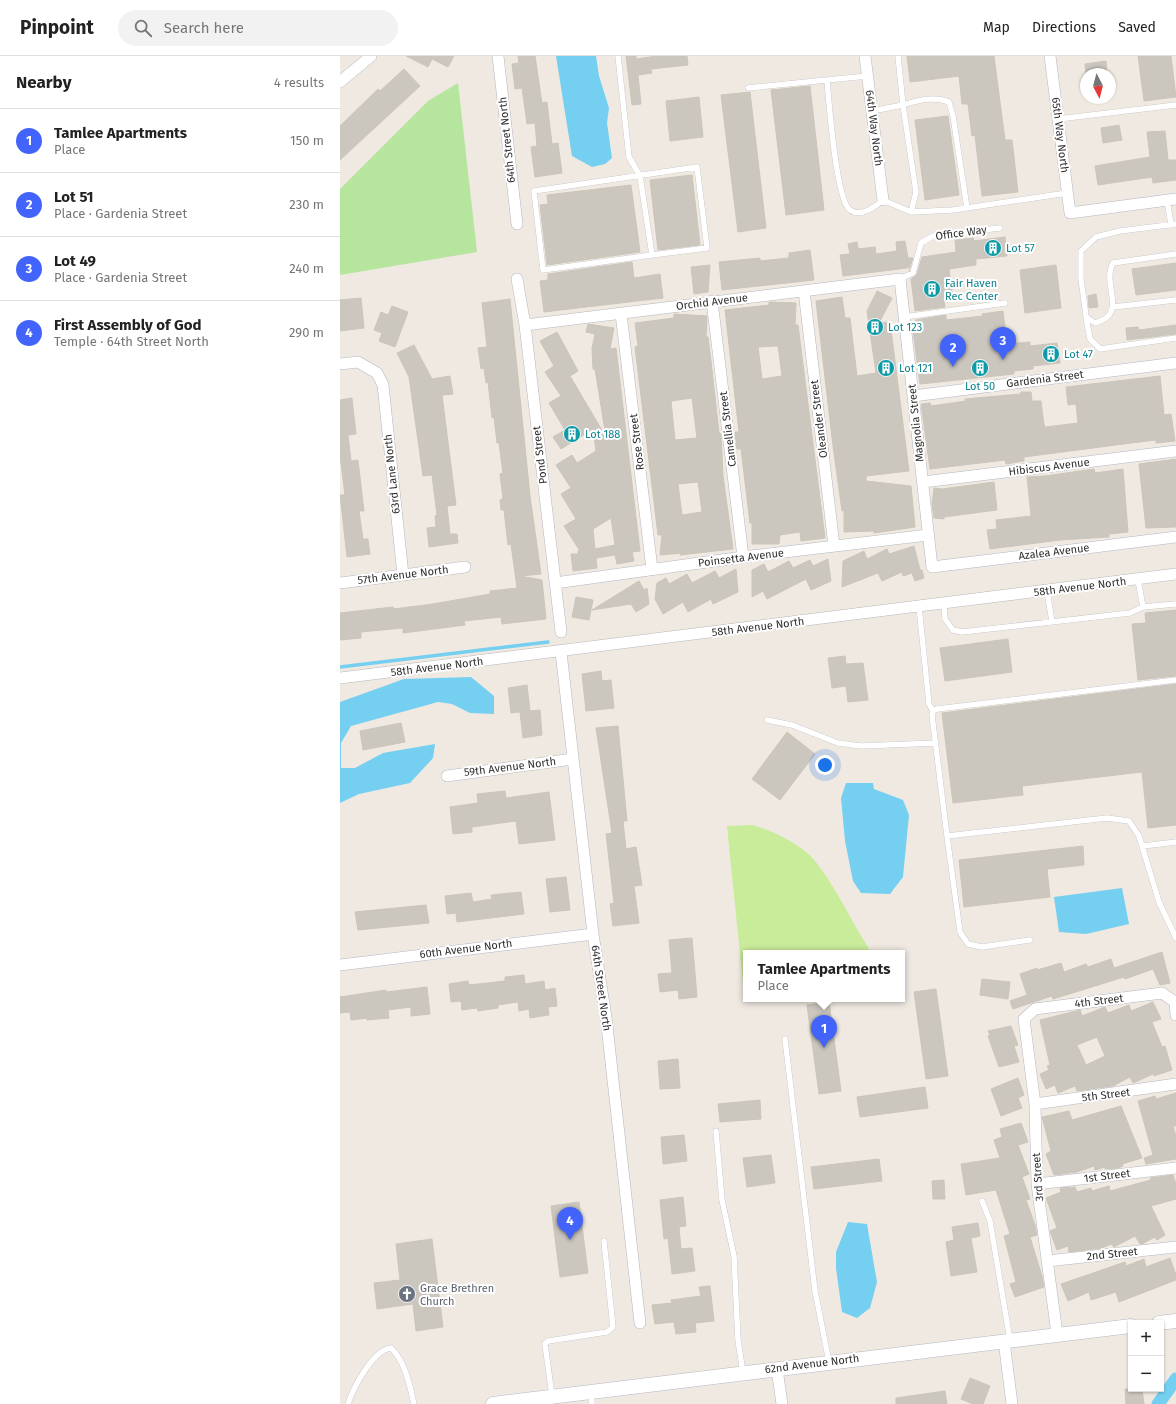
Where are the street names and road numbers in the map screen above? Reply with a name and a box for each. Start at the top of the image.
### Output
street label: 64th Way North [863,89,885,167]
street label: 64th Street North [496,96,518,184]
street label: 65th Way North [1049,96,1071,174]
street label: Office Way [935,223,988,243]
street label: Orchid Avenue [675,291,749,313]
street label: Gardenia Street [1006,368,1084,390]
street label: Oleander Street [808,379,830,459]
street label: Magnolia Street [905,383,927,463]
street label: Camellia Street [717,391,739,467]
street label: Rose Street [627,413,647,471]
street label: Pond Street [530,425,550,485]
street label: 63rd Lane North [381,434,403,514]
street label: Hibiscus Avenue [1008,456,1090,478]
street label: Azalea Avenue [1018,541,1090,563]
street label: Poinsetta Avenue [697,546,785,570]
street label: 57th Avenue North [357,563,449,587]
street label: 58th Avenue North [1033,575,1127,599]
street label: 58th Avenue North [711,615,805,639]
street label: 58th Avenue North [390,655,484,679]
street label: 59th Avenue North [463,755,557,779]
street label: 60th Avenue North [419,937,513,961]
street label: 64th Street North [589,944,613,1032]
street label: 4th Street [1074,992,1124,1010]
street label: 5th Street [1081,1086,1131,1104]
street label: 3rd Street [1030,1152,1046,1202]
street label: 1st Street [1083,1167,1131,1185]
street label: 2nd Street [1086,1245,1138,1263]
street label: 62nd Avenue North [764,1352,860,1376]

